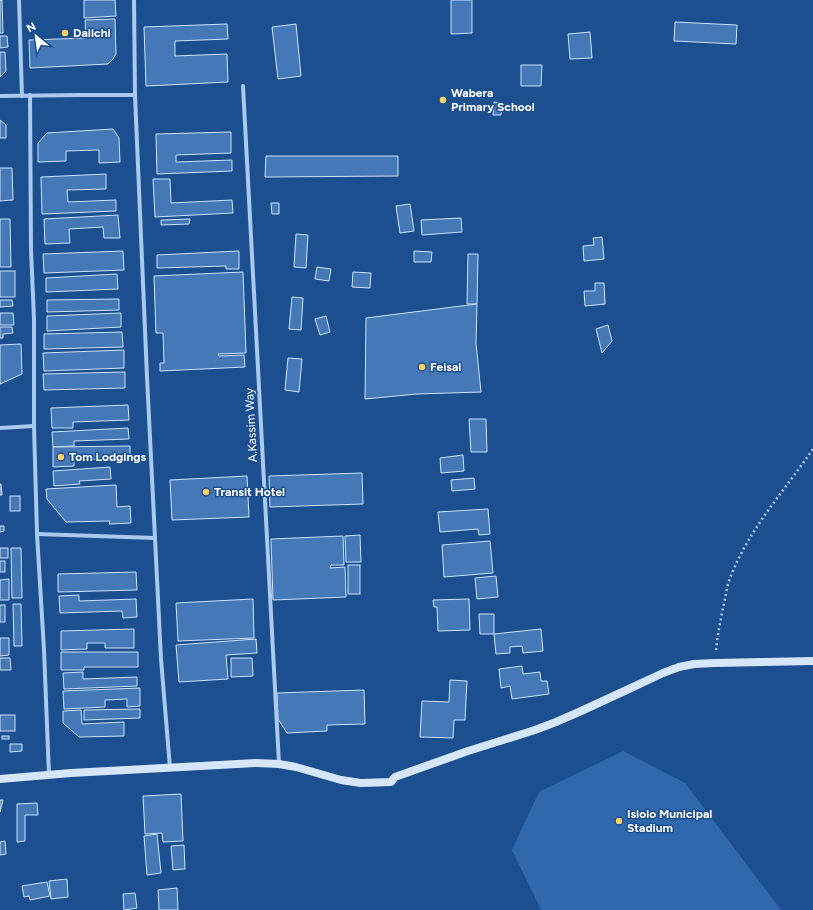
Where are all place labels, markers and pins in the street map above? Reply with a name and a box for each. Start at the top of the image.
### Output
place label: Daiichi [73,26,111,40]
marker: Daiichi [60,28,70,38]
place label: Wabera Primary School [451,86,535,114]
marker: Wabera Primary School [438,95,448,105]
place label: Feisal [430,360,461,374]
marker: Feisal [417,362,427,372]
place label: Tom Lodgings [69,450,146,464]
marker: Tom Lodgings [56,452,66,462]
place label: Transit Hotel [214,485,285,499]
marker: Transit Hotel [201,487,211,497]
place label: Isiolo Municipal Stadium [627,807,712,835]
marker: Isiolo Municipal Stadium [614,816,624,826]

